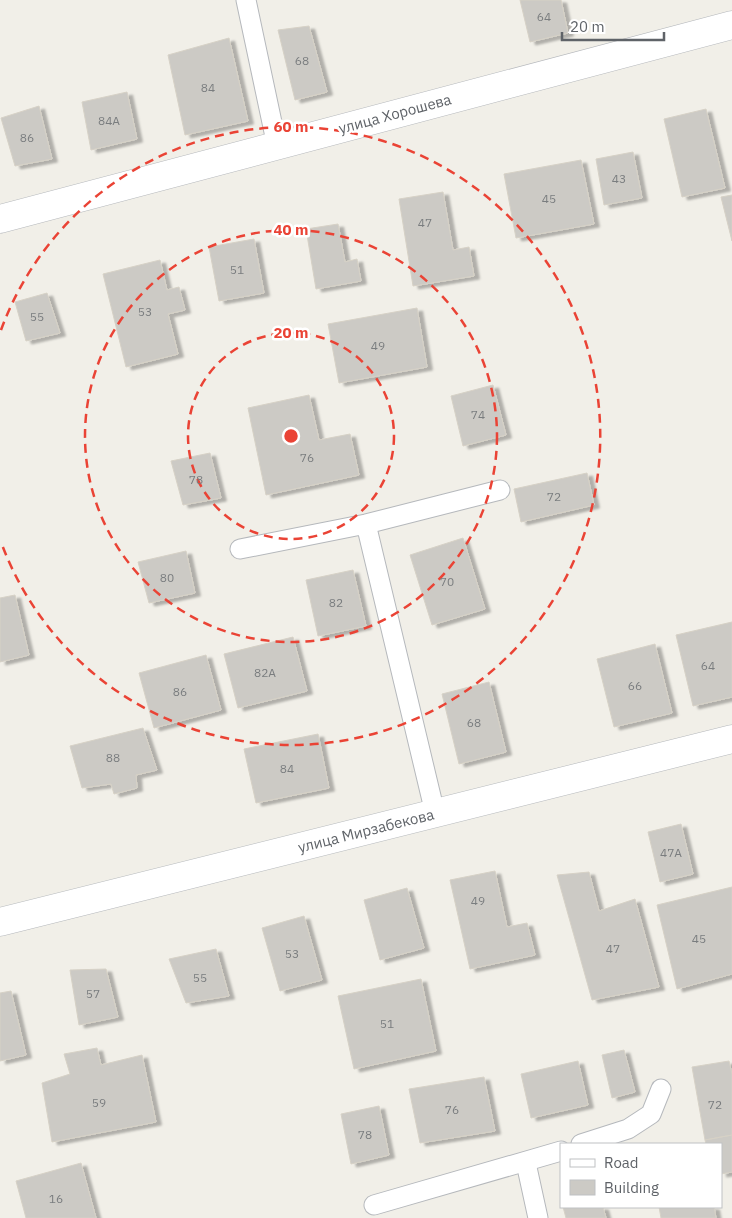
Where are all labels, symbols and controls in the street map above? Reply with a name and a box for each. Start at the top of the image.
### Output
house number: 64 [537,9,551,24]
scale bar [562,10,664,42]
text: 20 m [570,17,605,36]
house number: 68 [295,53,309,68]
house number: 84 [201,80,215,95]
street label: улица Хорошева [336,89,453,138]
house number: 84А [98,113,120,128]
text: 60 m [274,117,308,136]
house number: 86 [20,130,34,145]
house number: 43 [612,171,626,186]
house number: 45 [542,191,556,206]
house number: 47 [418,215,432,230]
text: 40 m [274,220,308,239]
house number: 51 [230,262,244,277]
house number: 53 [138,304,152,319]
house number: 55 [30,309,44,324]
text: 20 m [274,323,308,342]
house number: 49 [371,338,385,353]
house number: 74 [471,407,485,422]
centre of rings [282,427,300,445]
house number: 76 [300,450,314,465]
house number: 78 [189,472,203,487]
house number: 72 [547,489,561,504]
house number: 80 [160,570,174,585]
house number: 70 [440,574,454,589]
house number: 82 [329,595,343,610]
house number: 64 [701,658,715,673]
house number: 82А [254,665,276,680]
house number: 66 [628,678,642,693]
house number: 86 [173,684,187,699]
house number: 68 [467,715,481,730]
house number: 88 [106,750,120,765]
house number: 84 [280,761,294,776]
street label: улица Мирзабекова [296,804,436,857]
house number: 47А [660,845,682,860]
house number: 49 [471,893,485,908]
house number: 45 [692,931,706,946]
house number: 47 [606,941,620,956]
house number: 53 [285,946,299,961]
house number: 55 [193,970,207,985]
house number: 57 [86,986,100,1001]
house number: 51 [380,1016,394,1031]
house number: 59 [92,1095,106,1110]
house number: 72 [708,1097,722,1112]
house number: 76 [445,1102,459,1117]
house number: 78 [358,1127,372,1142]
legend [560,1143,722,1208]
text: Road [604,1153,639,1172]
text: Building [604,1178,659,1197]
house number: 16 [49,1191,63,1206]

